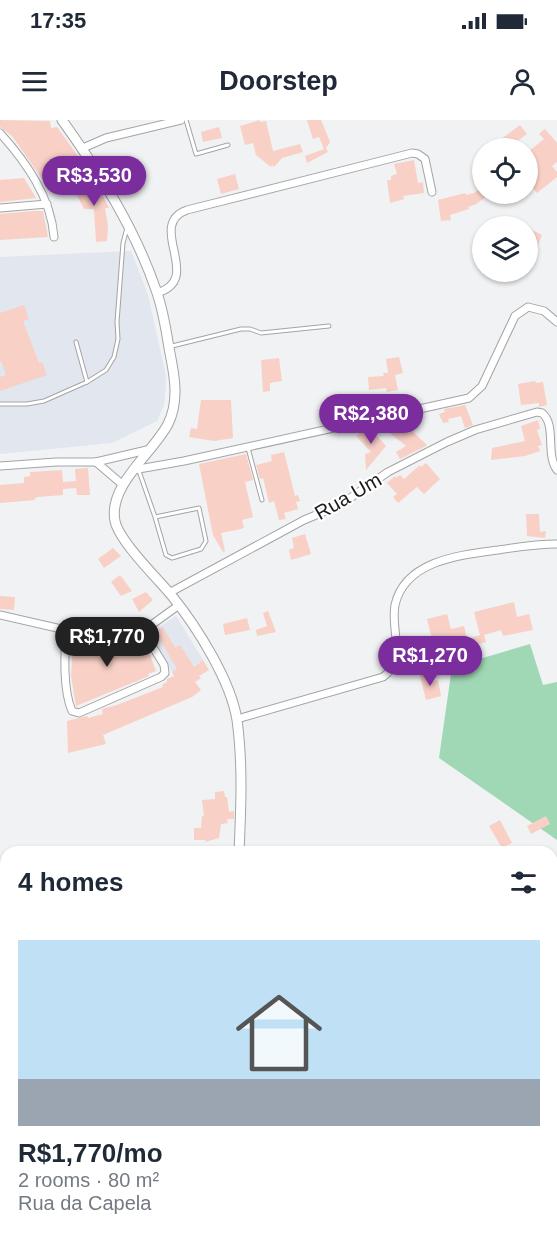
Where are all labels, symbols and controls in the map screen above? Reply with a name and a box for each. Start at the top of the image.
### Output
text: 17:35 [30,8,86,33]
icon: menu [18,65,51,98]
icon: person [506,65,539,98]
text: Doorstep [219,66,338,96]
map controls [472,138,538,282]
button: locate [472,138,538,204]
pin: R$3,530 [39,156,149,207]
text: R$3,530 [56,164,132,186]
button: layers [472,216,538,282]
pin: R$2,380 [316,394,426,445]
text: R$2,380 [333,402,409,424]
street label: Rua Um [311,468,385,524]
pin: R$1,770 [52,617,162,668]
text: R$1,770 [69,625,145,647]
pin: R$1,270 [375,636,485,687]
text: R$1,270 [392,644,468,666]
icon: filters [507,866,540,899]
text: 4 homes [18,867,124,897]
icon: home [225,979,333,1087]
text: R$1,770/mo [18,1138,163,1168]
text: 2 rooms · 80 m² [18,1169,159,1191]
text: Rua da Capela [18,1192,151,1214]

